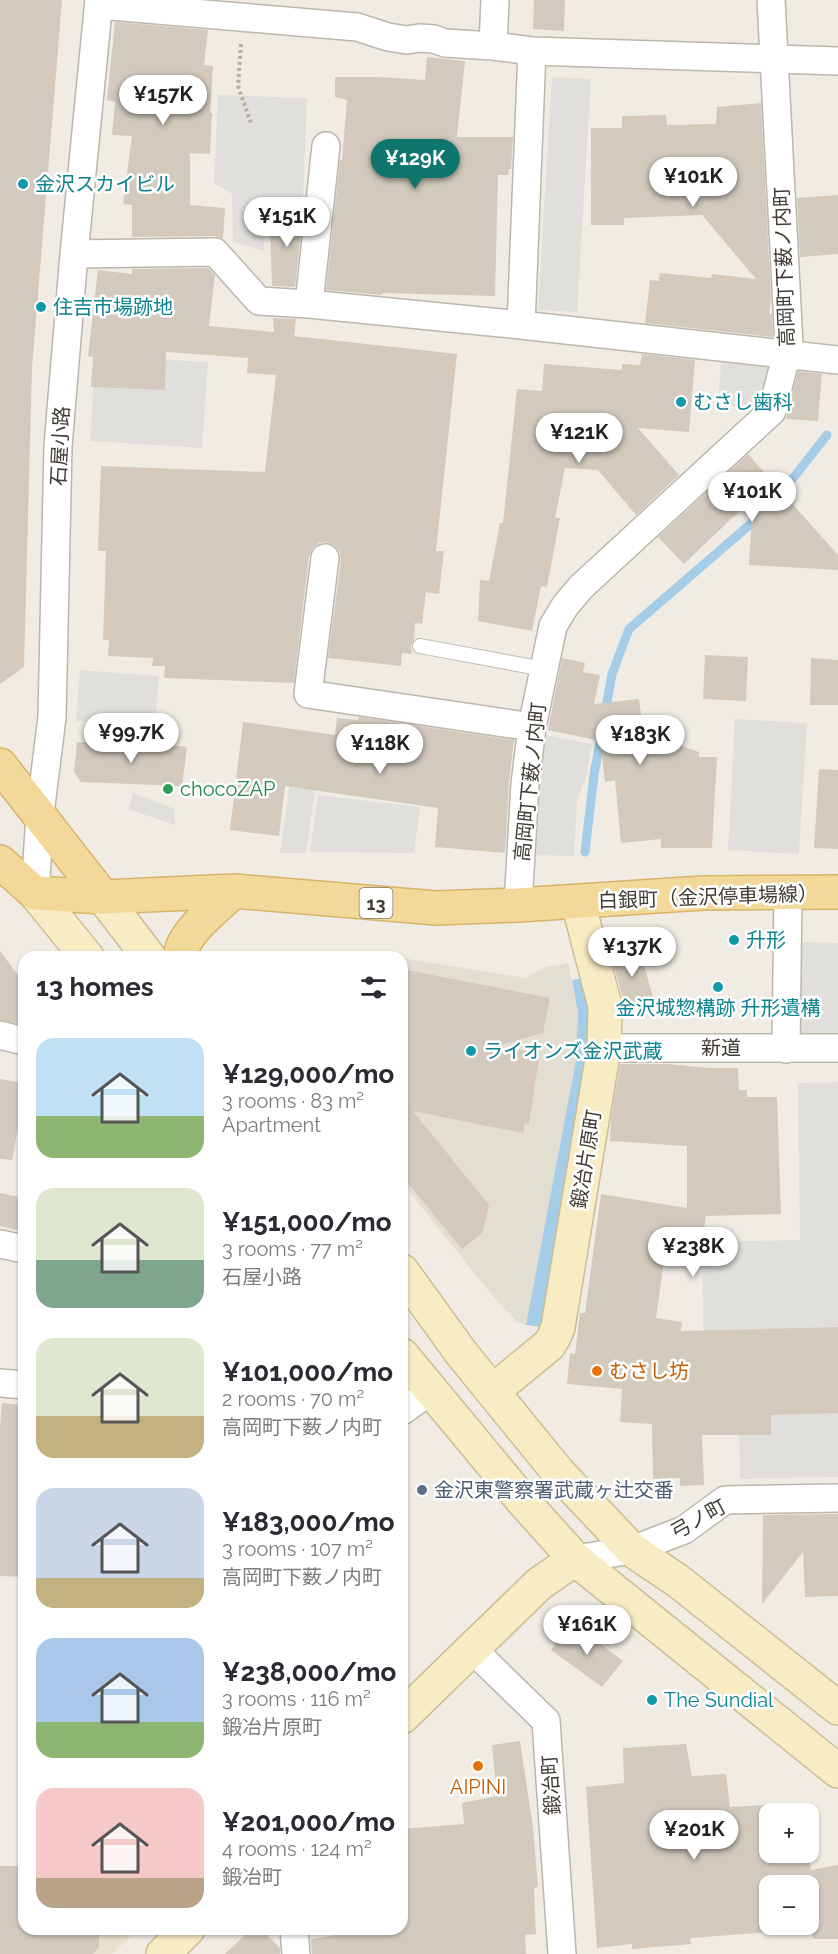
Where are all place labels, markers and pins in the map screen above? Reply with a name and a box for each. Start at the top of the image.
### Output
pin: ¥157K [121,75,205,126]
pin: ¥129K [373,139,457,190]
pin: ¥101K [651,157,735,208]
place label: 金沢スカイビル [35,172,175,196]
marker: 金沢スカイビル [16,177,30,191]
pin: ¥151K [245,197,329,248]
place label: 住吉市場跡地 [53,295,173,319]
marker: 住吉市場跡地 [34,300,48,314]
place label: むさし歯科 [693,390,793,414]
marker: むさし歯科 [674,395,688,409]
pin: ¥121K [537,413,621,464]
pin: ¥101K [710,472,794,523]
pin: ¥99.7K [82,713,180,764]
pin: ¥183K [598,715,682,766]
pin: ¥118K [338,724,422,775]
place label: chocoZAP [180,777,275,801]
marker: chocoZAP [161,782,175,796]
pin: ¥137K [590,927,674,978]
place label: 升形 [746,928,786,952]
marker: 升形 [727,933,741,947]
marker: 金沢城惣構跡 升形遺構 [711,980,725,994]
place label: 金沢城惣構跡 升形遺構 [615,996,821,1020]
place label: ライオンズ金沢武蔵 [483,1039,663,1063]
marker: ライオンズ金沢武蔵 [464,1044,478,1058]
pin: ¥238K [651,1227,735,1278]
place label: むさし坊 [609,1359,689,1383]
marker: むさし坊 [590,1364,604,1378]
place label: 金沢東警察署武蔵ヶ辻交番 [434,1478,674,1502]
marker: 金沢東警察署武蔵ヶ辻交番 [415,1483,429,1497]
pin: ¥161K [545,1605,629,1656]
place label: The Sundial [664,1688,774,1712]
marker: The Sundial [645,1693,659,1707]
marker: AIPINI [471,1759,485,1773]
place label: AIPINI [450,1775,506,1799]
pin: ¥201K [652,1810,736,1861]

